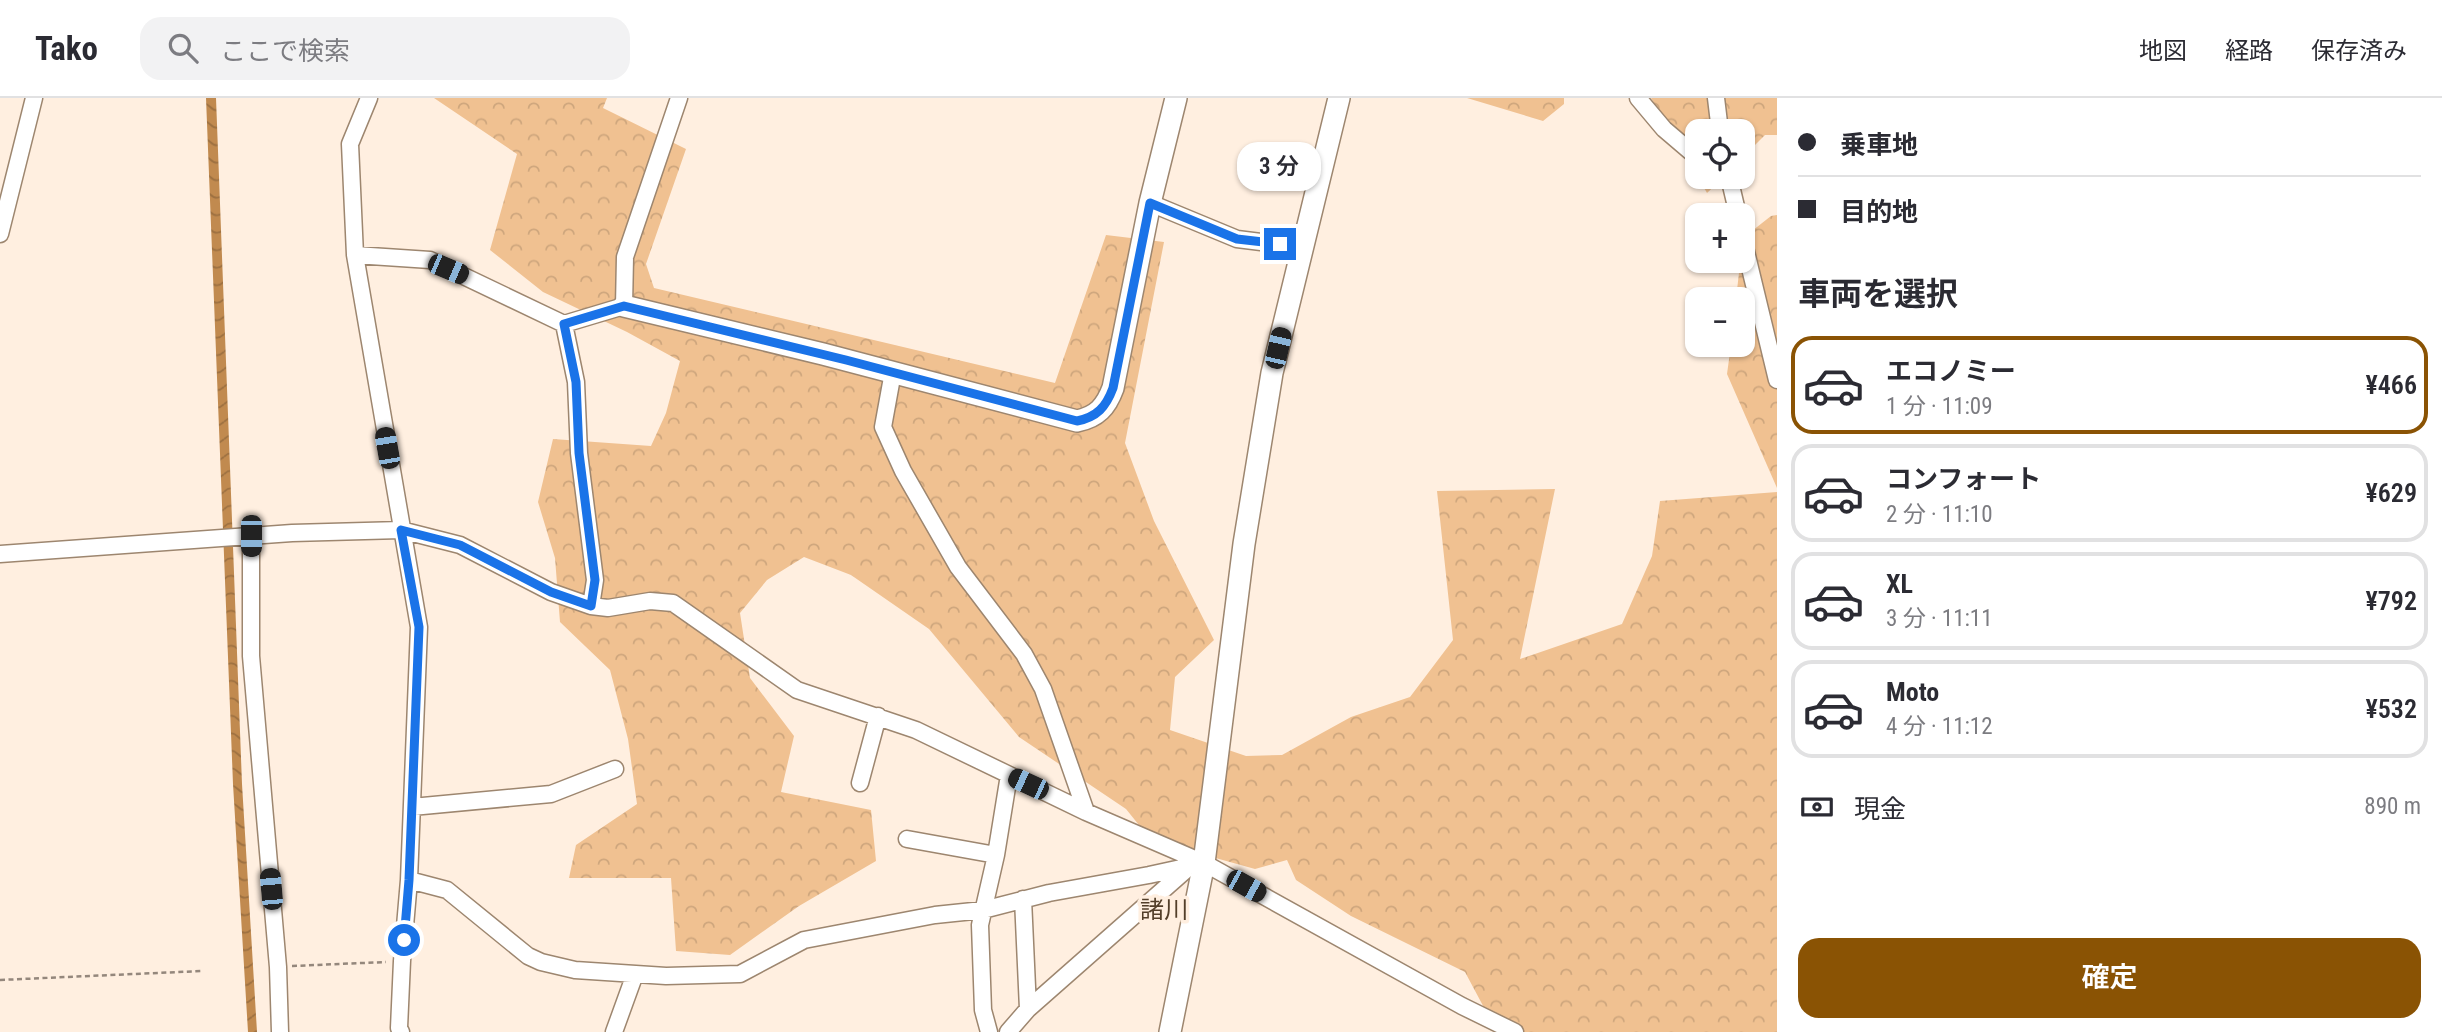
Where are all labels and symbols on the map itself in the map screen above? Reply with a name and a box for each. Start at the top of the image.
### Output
callout: 3 分 [1238,142,1322,192]
route end [1264,228,1296,260]
car [425,251,472,287]
car [1264,325,1293,371]
car [374,425,401,471]
car [241,515,262,557]
car [1005,766,1052,802]
car [259,867,284,911]
car [1223,867,1270,905]
district label: 諸川 [1140,896,1188,924]
route start [388,924,420,956]

